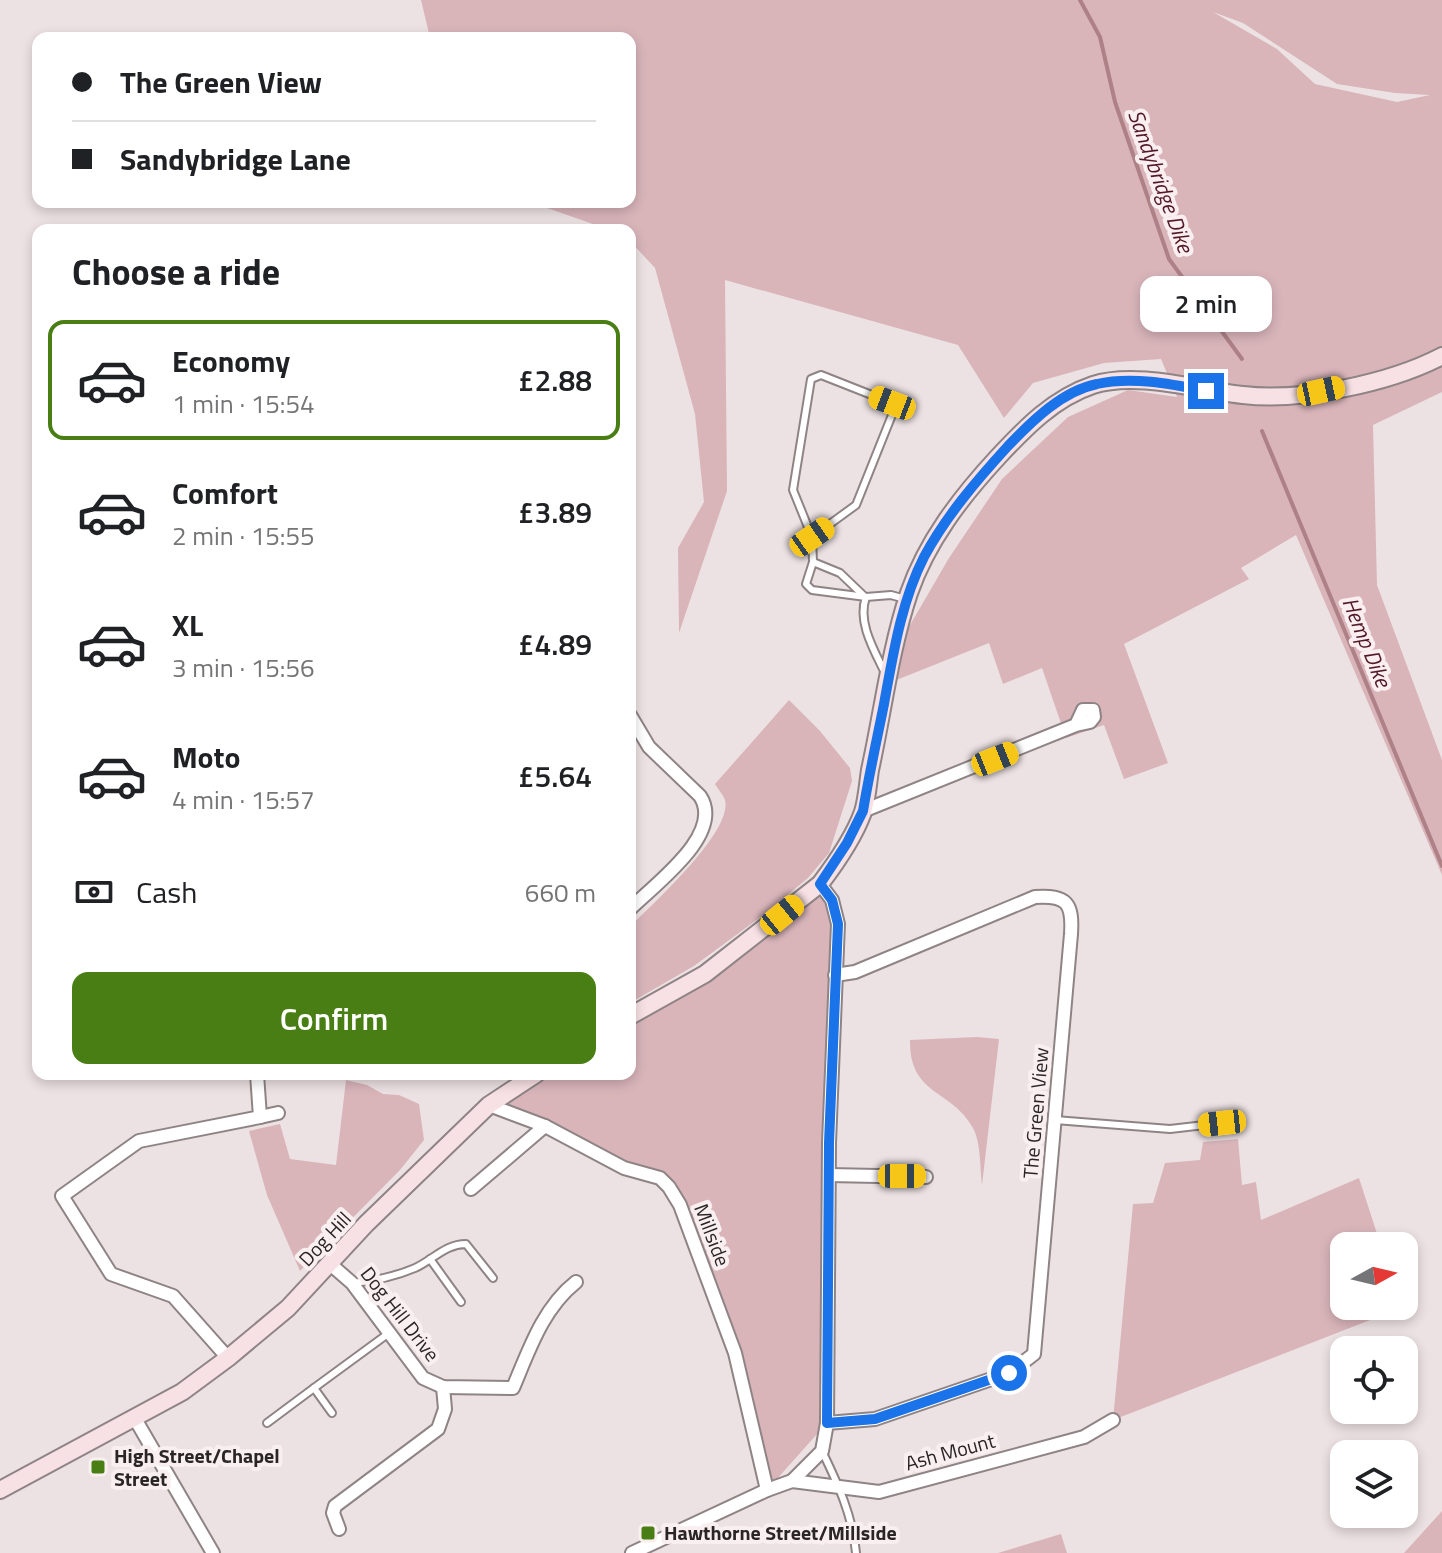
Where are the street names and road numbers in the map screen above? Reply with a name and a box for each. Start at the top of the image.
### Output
street label: The Green View [1014,1046,1057,1180]
street label: Millside [686,1199,739,1271]
street label: Dog Hill [291,1204,358,1273]
street label: Dog Hill Drive [353,1259,448,1368]
street label: Ash Mount [901,1425,998,1478]

